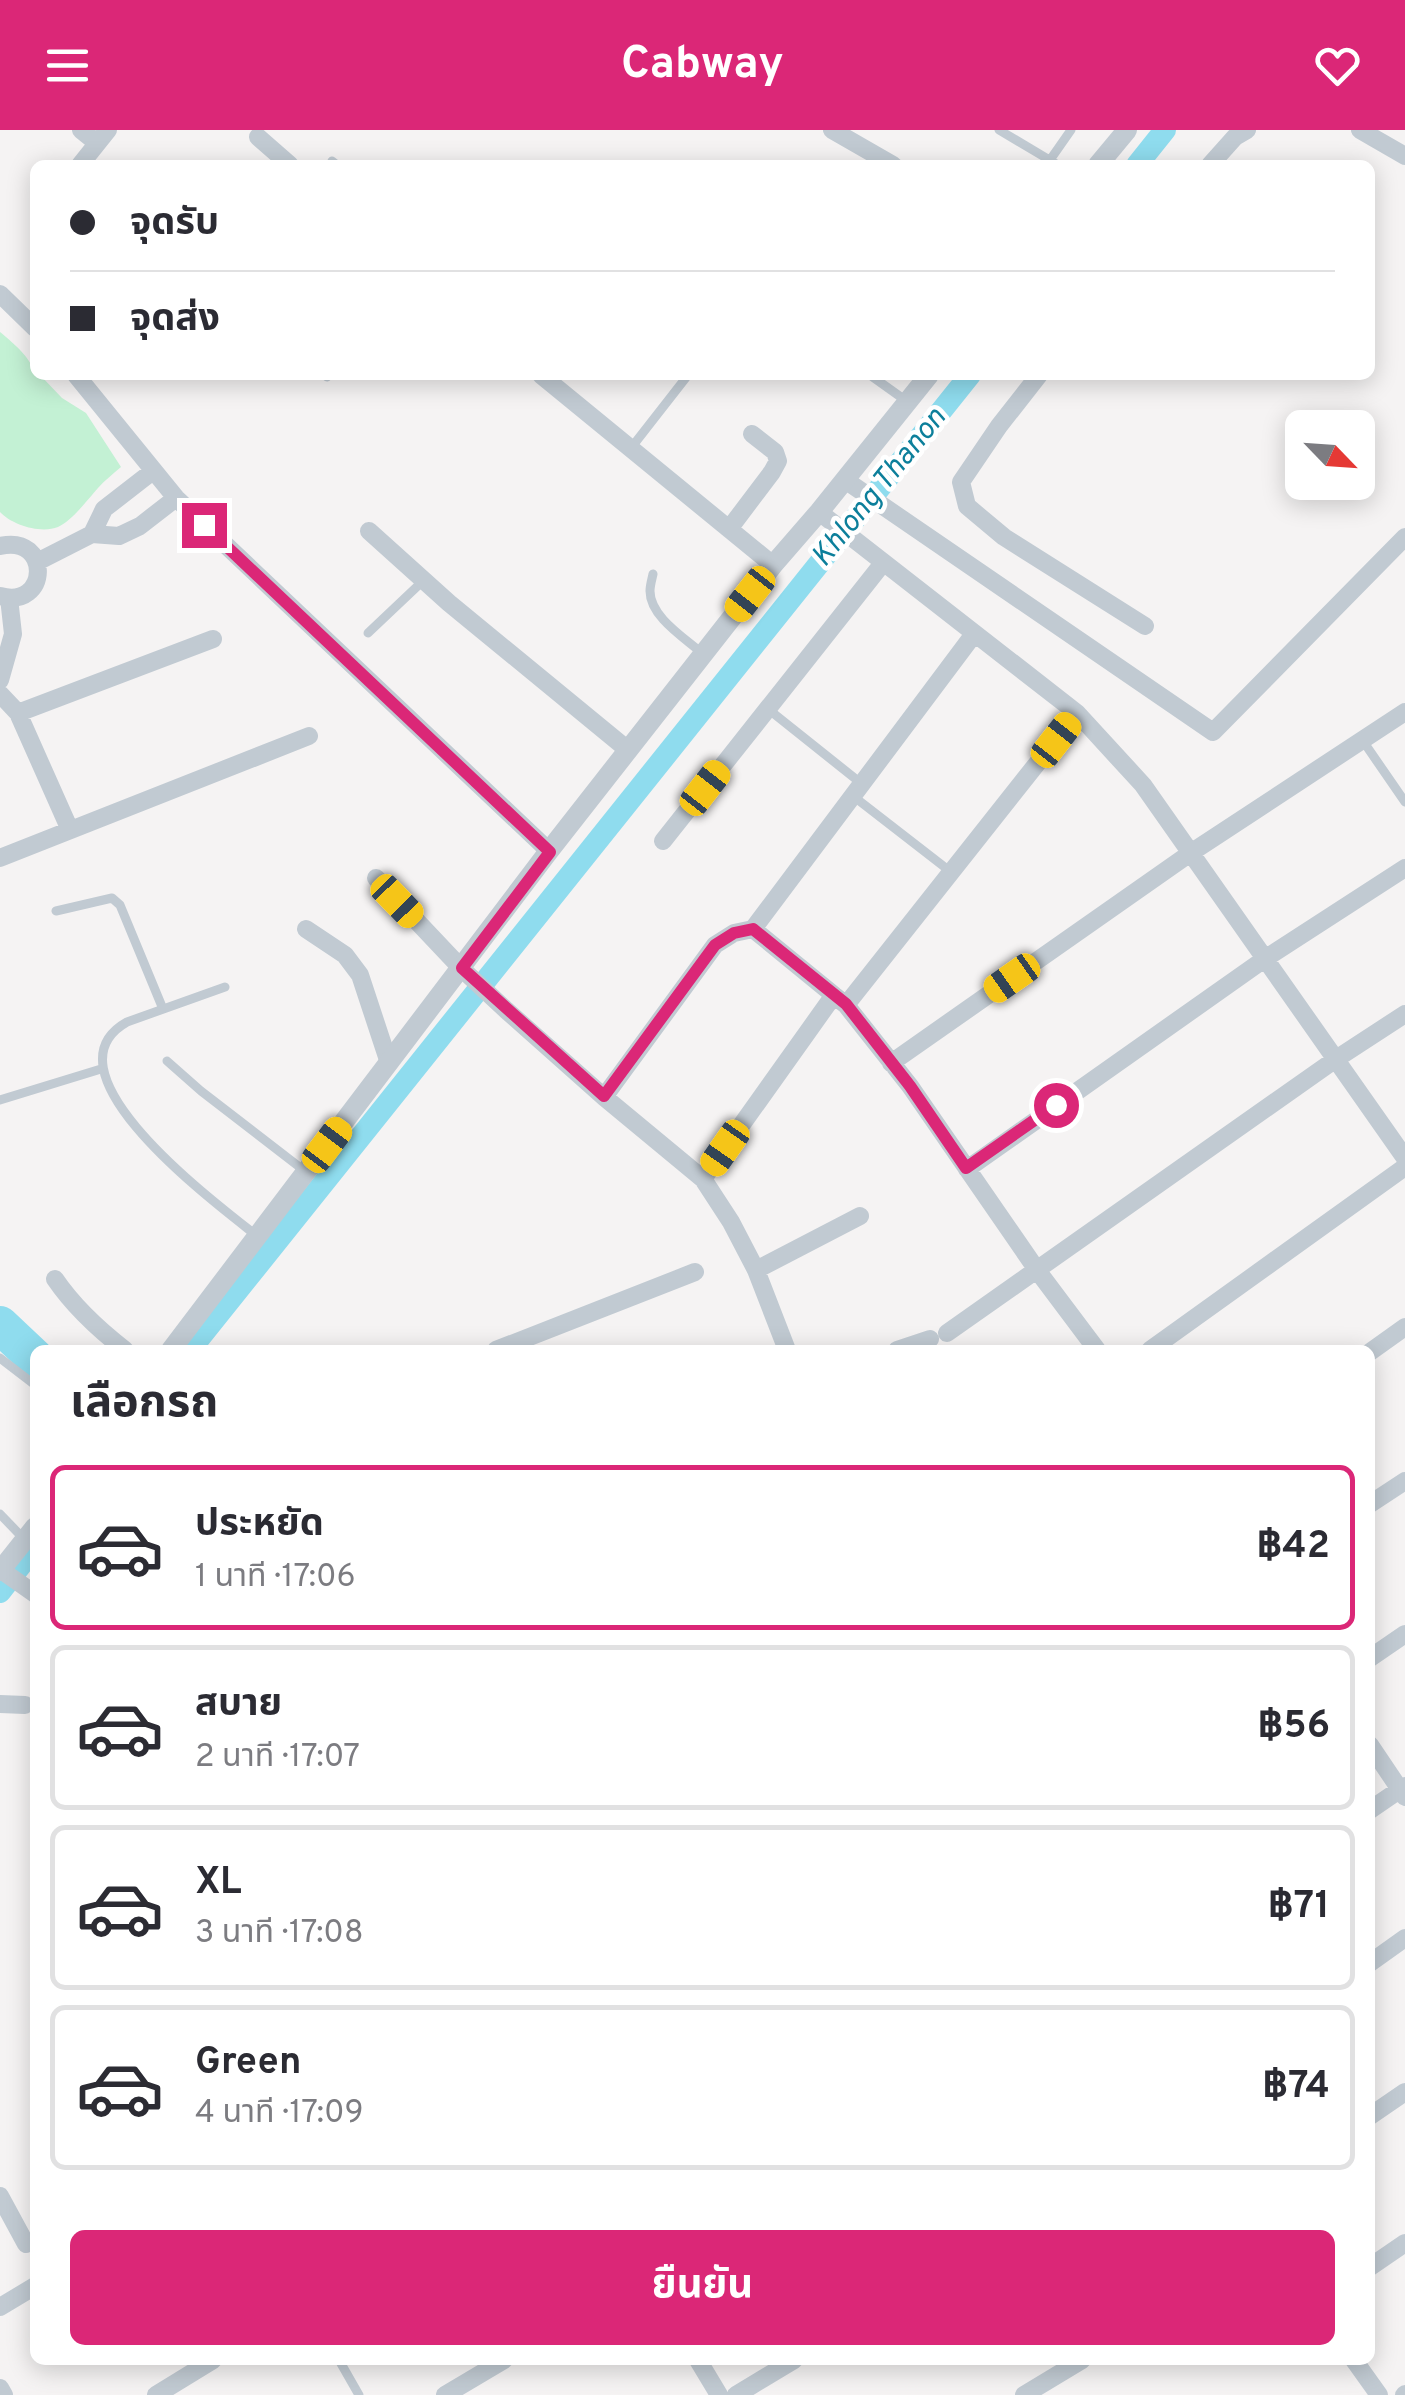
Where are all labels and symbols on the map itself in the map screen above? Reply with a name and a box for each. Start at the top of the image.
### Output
water label: Khlong Thanon [805,401,955,575]
north arrow [1285,410,1375,500]
route end [182,503,227,548]
car [720,561,780,627]
car [1026,707,1086,773]
car [675,755,735,821]
car [365,869,429,933]
car [979,949,1045,1007]
route start [1034,1083,1079,1128]
car [297,1112,357,1178]
car [696,1115,754,1181]

